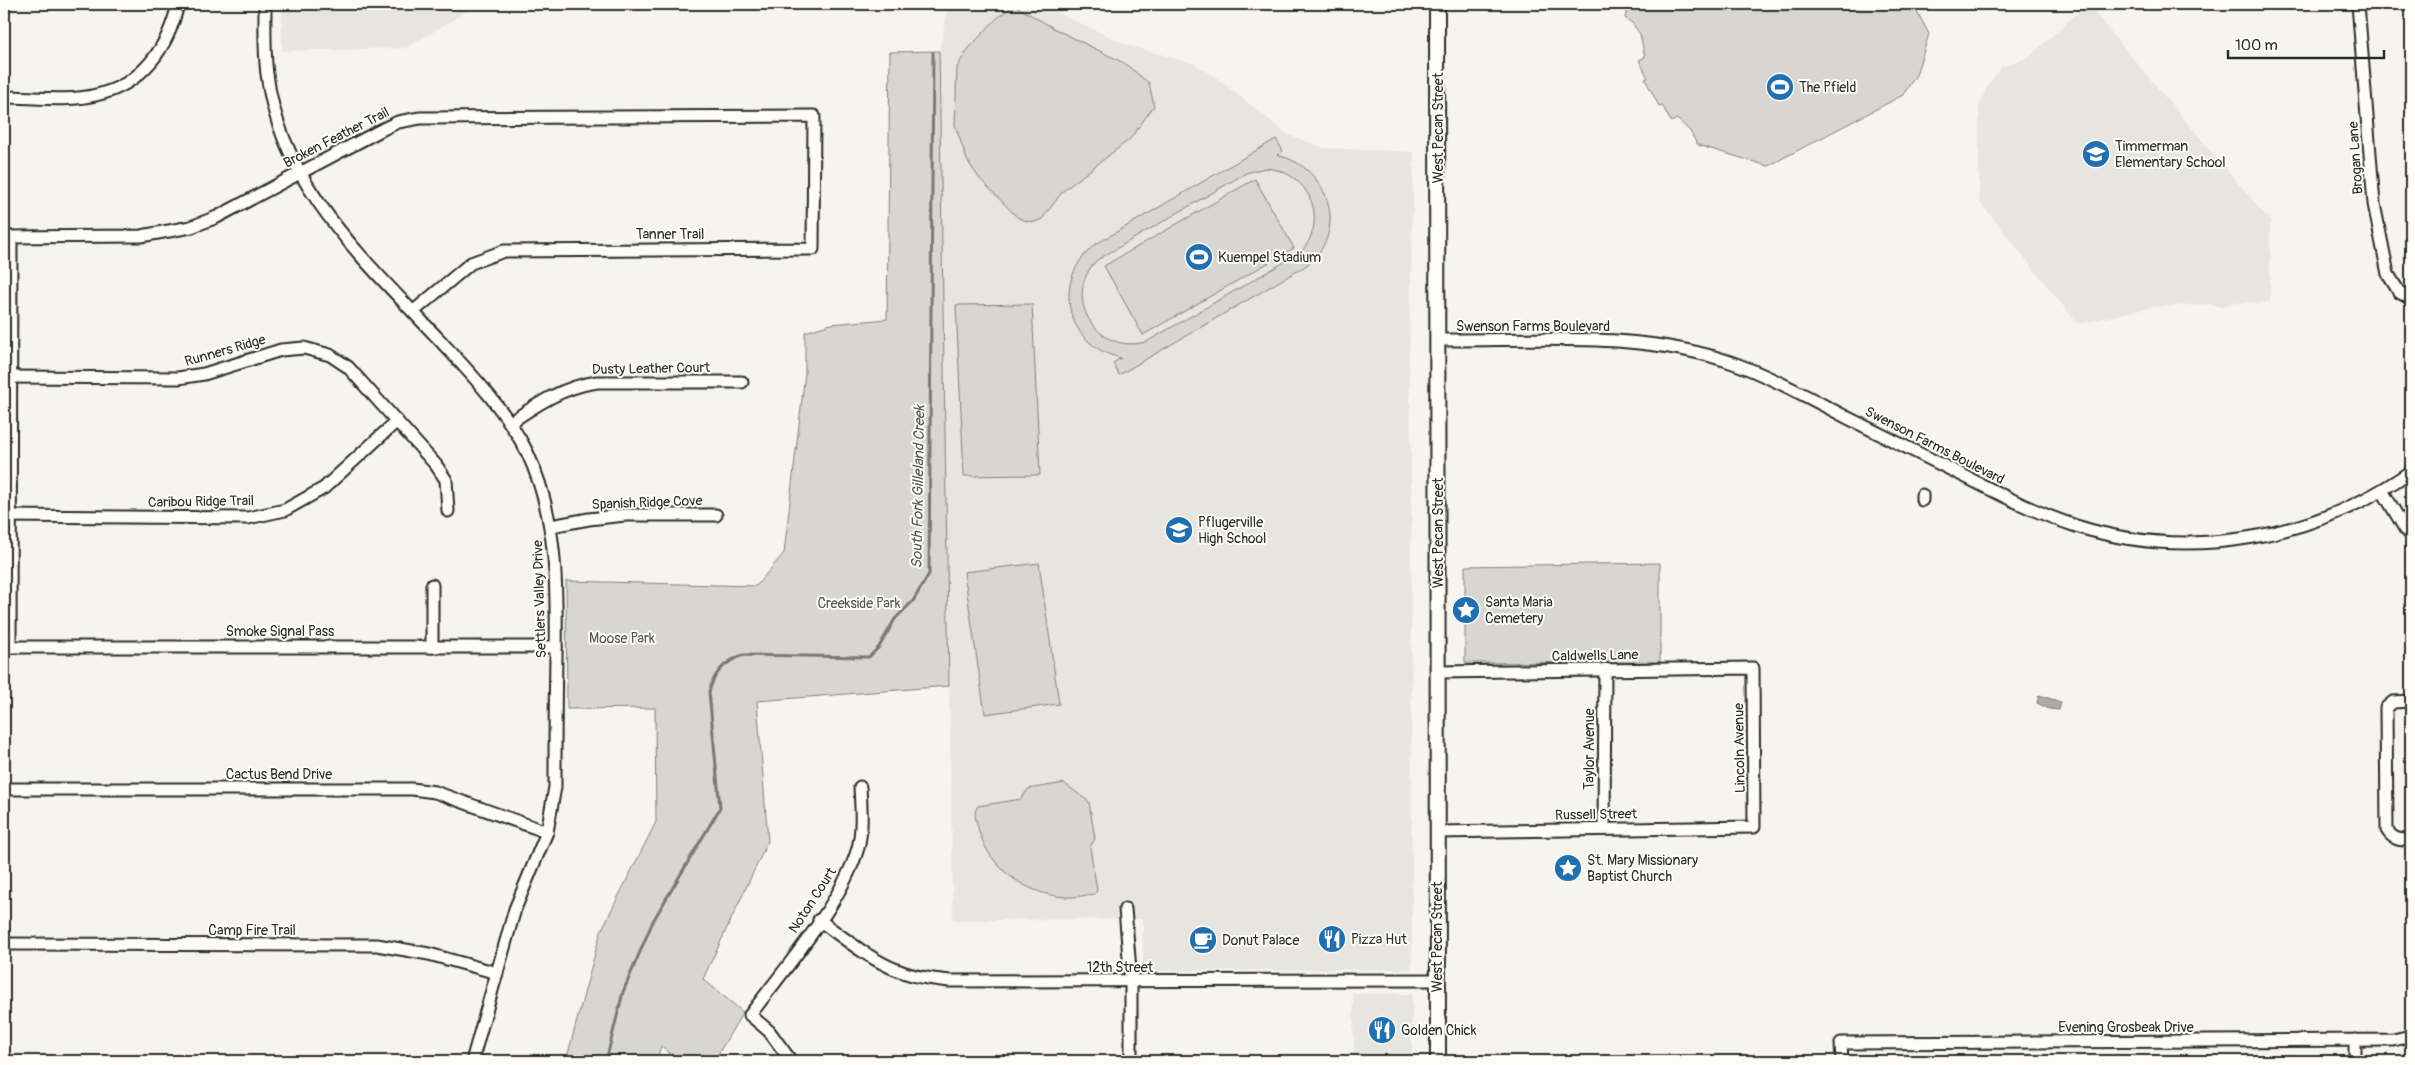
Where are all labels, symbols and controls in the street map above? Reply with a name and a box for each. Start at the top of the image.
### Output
scale bar [2228,28,2384,60]
text: 100 m [2235,36,2278,55]
street label: West Pecan Street [1430,72,1447,183]
sports icon: The Pfield [1765,72,1795,102]
place label: The Pfield [1799,79,1856,96]
street label: Broken Feather Trail [281,103,392,171]
street label: Brogan Lane [2344,121,2367,195]
place label: Timmerman Elementary School [2115,138,2226,171]
school or university icon: Timmerman Elementary School [2081,139,2111,169]
street label: Tanner Trail [636,226,704,243]
sports icon: Kuempel Stadium [1184,242,1214,272]
place label: Kuempel Stadium [1218,249,1321,266]
street label: Swenson Farms Boulevard [1456,318,1610,335]
street label: Runners Ridge [183,331,268,370]
street label: Dusty Leather Court [592,359,711,378]
water label: South Fork Gilleland Creek [908,403,929,569]
street label: Swenson Farms Boulevard [1862,403,2007,488]
street label: West Pecan Street [1430,477,1447,588]
street label: Caribou Ridge Trail [148,492,254,511]
street label: Spanish Ridge Cove [591,492,703,513]
place label: Pflugerville High School [1198,514,1266,547]
school or university icon: Pflugerville High School [1164,515,1194,545]
street label: Settlers Valley Drive [529,540,550,658]
place label: Santa Maria Cemetery [1485,594,1553,627]
park label: Creekside Park [817,595,901,612]
place icon: Santa Maria Cemetery [1451,595,1481,625]
street label: Smoke Signal Pass [226,623,335,640]
park label: Moose Park [589,630,655,647]
street label: Caldwells Lane [1552,646,1638,665]
street label: Lincoln Avenue [1730,703,1749,793]
street label: Taylor Avenue [1581,708,1598,790]
street label: Cactus Bend Drive [226,766,332,783]
street label: Russell Street [1555,805,1638,824]
place label: St. Mary Missionary Baptist Church [1587,852,1698,885]
place icon: St. Mary Missionary Baptist Church [1553,853,1583,883]
street label: Noton Court [785,864,840,936]
street label: West Pecan Street [1429,881,1446,992]
street label: Camp Fire Trail [208,922,296,939]
restaurant icon: Pizza Hut [1317,924,1347,954]
cafe icon: Donut Palace [1188,925,1218,955]
place label: Pizza Hut [1351,931,1407,948]
place label: Donut Palace [1222,932,1299,949]
street label: 12th Street [1087,959,1154,976]
restaurant icon: Golden Chick [1367,1015,1397,1045]
street label: Evening Grosbeak Drive [2058,1019,2194,1036]
place label: Golden Chick [1401,1022,1477,1039]

